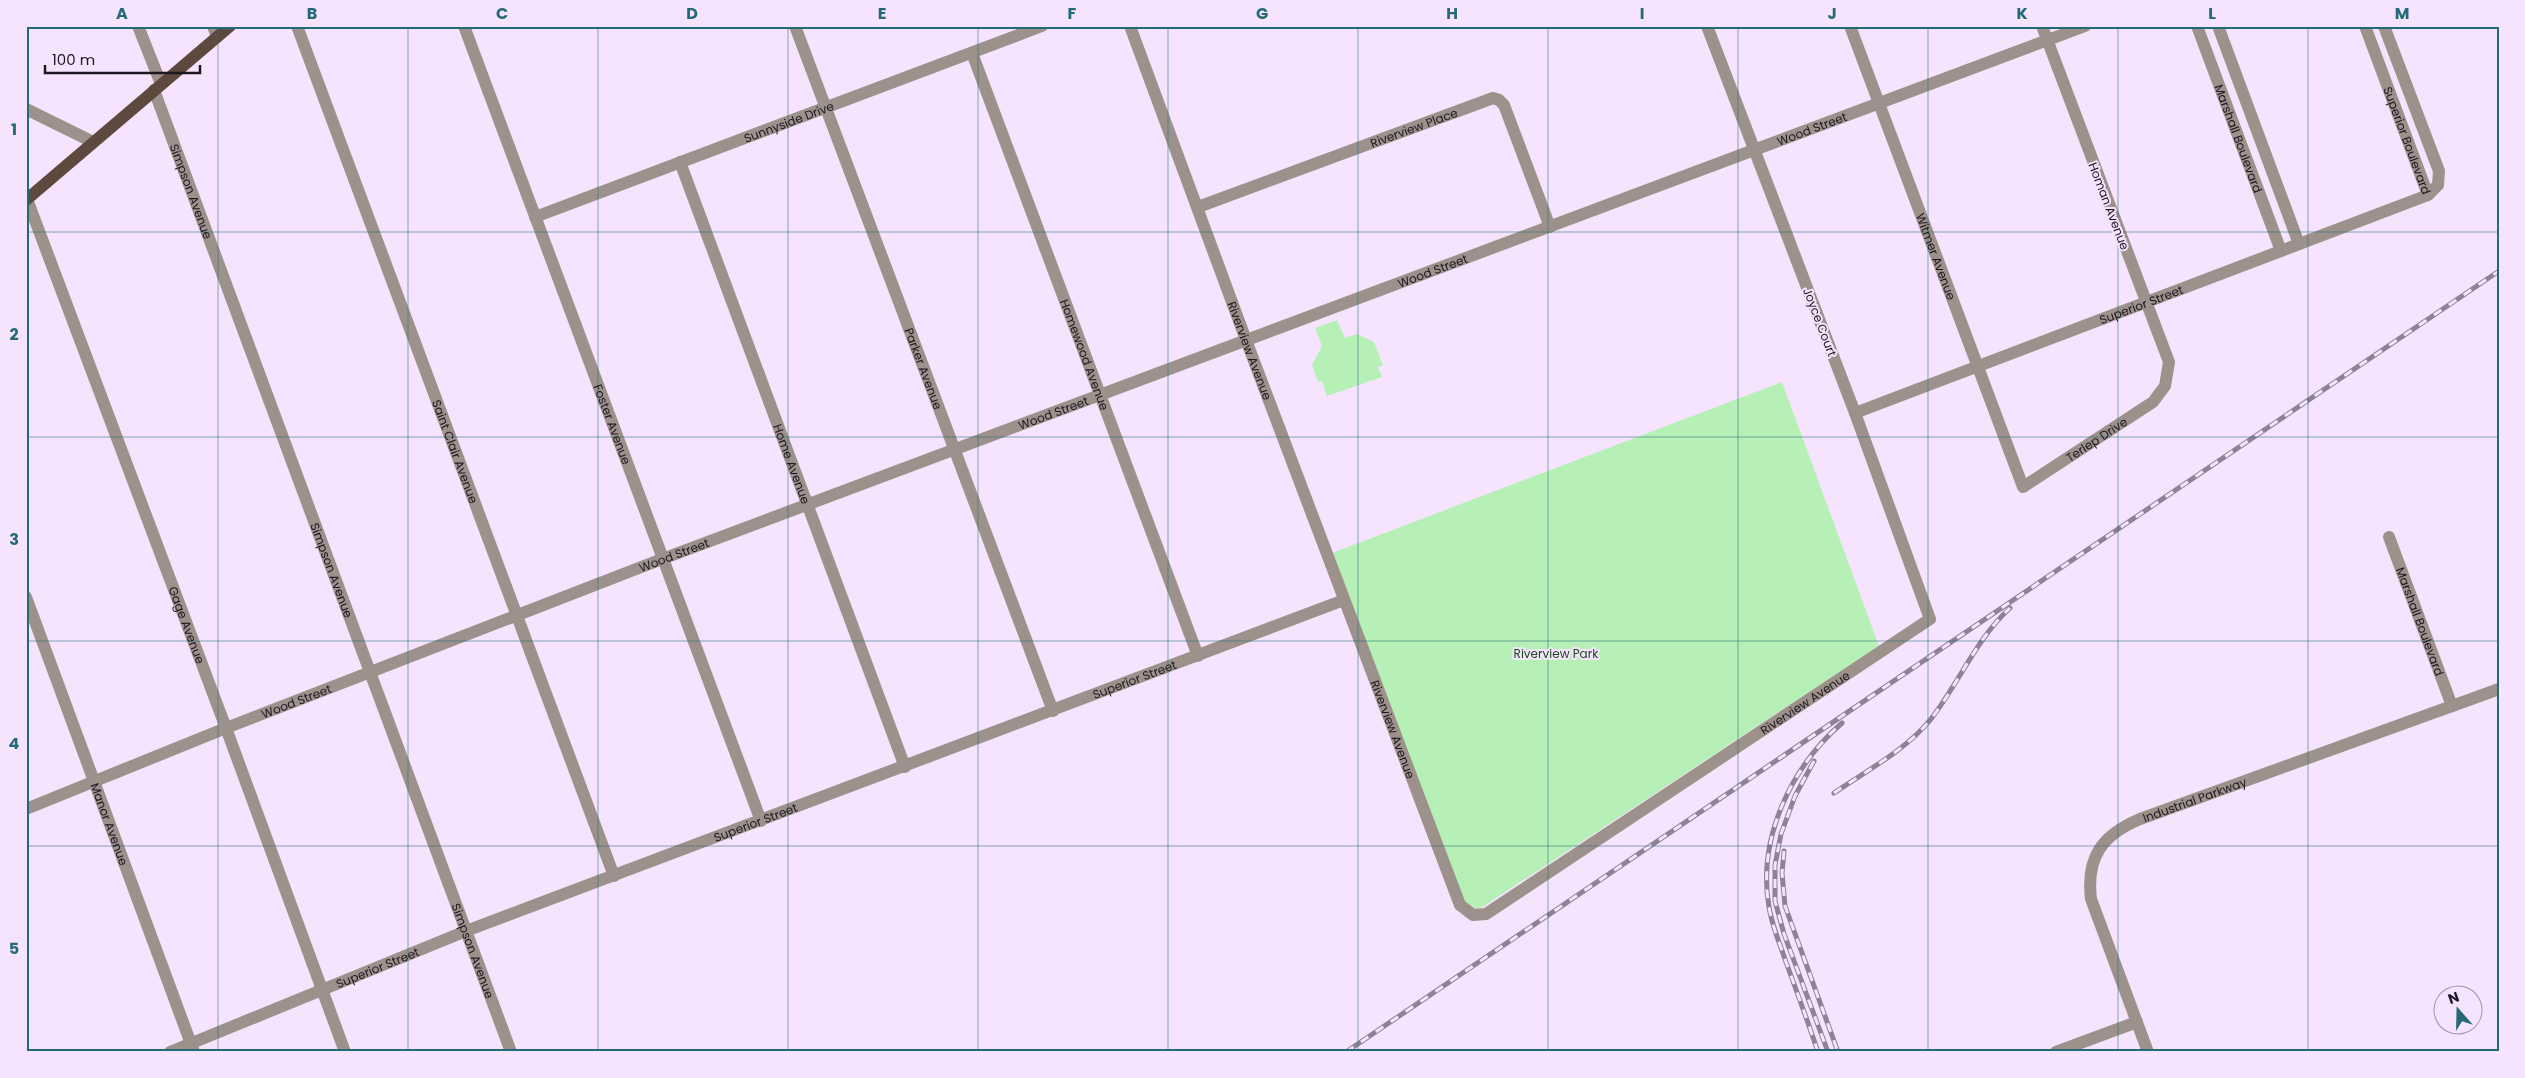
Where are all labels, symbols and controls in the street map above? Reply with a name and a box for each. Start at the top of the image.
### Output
text: A [116,2,128,25]
text: B [307,2,317,25]
text: C [496,2,508,25]
text: D [686,2,698,25]
text: E [878,2,886,25]
text: F [1068,2,1077,25]
text: G [1256,2,1268,25]
text: H [1446,2,1458,25]
text: I [1640,2,1644,25]
text: J [1827,2,1837,25]
text: K [2016,2,2028,25]
text: L [2208,2,2216,25]
text: M [2395,2,2409,25]
scale bar [45,42,200,74]
text: 100 m [52,49,95,70]
street label: Marshall Boulevard [2211,82,2267,195]
street label: Superior Boulevard [2380,84,2435,197]
street label: Sunnyside Drive [741,97,836,146]
street label: Riverview Place [1368,103,1460,151]
street label: Wood Street [1774,108,1849,149]
text: 1 [11,118,17,141]
street label: Simpson Avenue [166,141,217,241]
street label: Homan Avenue [2085,160,2133,252]
street label: Witmer Avenue [1912,210,1960,302]
street label: Wood Street [1395,250,1470,291]
street label: Superior Street [2097,281,2185,328]
street label: Joyce Court [1799,285,1841,359]
street label: Homewood Avenue [1056,297,1114,413]
street label: Riverview Avenue [1224,299,1276,402]
text: 2 [9,323,19,346]
street label: Parker Avenue [901,325,947,412]
street label: Foster Avenue [590,381,636,467]
street label: Wood Street [1016,392,1091,433]
street label: Saint Clair Avenue [429,397,483,506]
street label: Terlep Drive [2062,413,2130,465]
street label: Home Avenue [770,421,815,506]
street label: Simpson Avenue [307,520,358,620]
text: 3 [9,528,19,551]
street label: Wood Street [636,534,711,576]
street label: Marshall Boulevard [2392,565,2448,678]
street label: Gage Avenue [165,584,209,666]
park label: Riverview Park [1514,645,1599,662]
street label: Superior Street [1090,656,1179,703]
street label: Riverview Avenue [1757,666,1853,738]
street label: Riverview Avenue [1367,678,1420,781]
street label: Wood Street [259,680,334,722]
text: 4 [9,732,20,755]
street label: Industrial Parkway [2140,773,2249,826]
street label: Manor Avenue [87,780,133,868]
street label: Superior Street [711,798,800,845]
street label: Simpson Avenue [448,901,499,1001]
text: 5 [9,937,19,960]
street label: Superior Street [333,943,421,992]
north arrow [2432,986,2482,1036]
text: N [2445,987,2462,1009]

